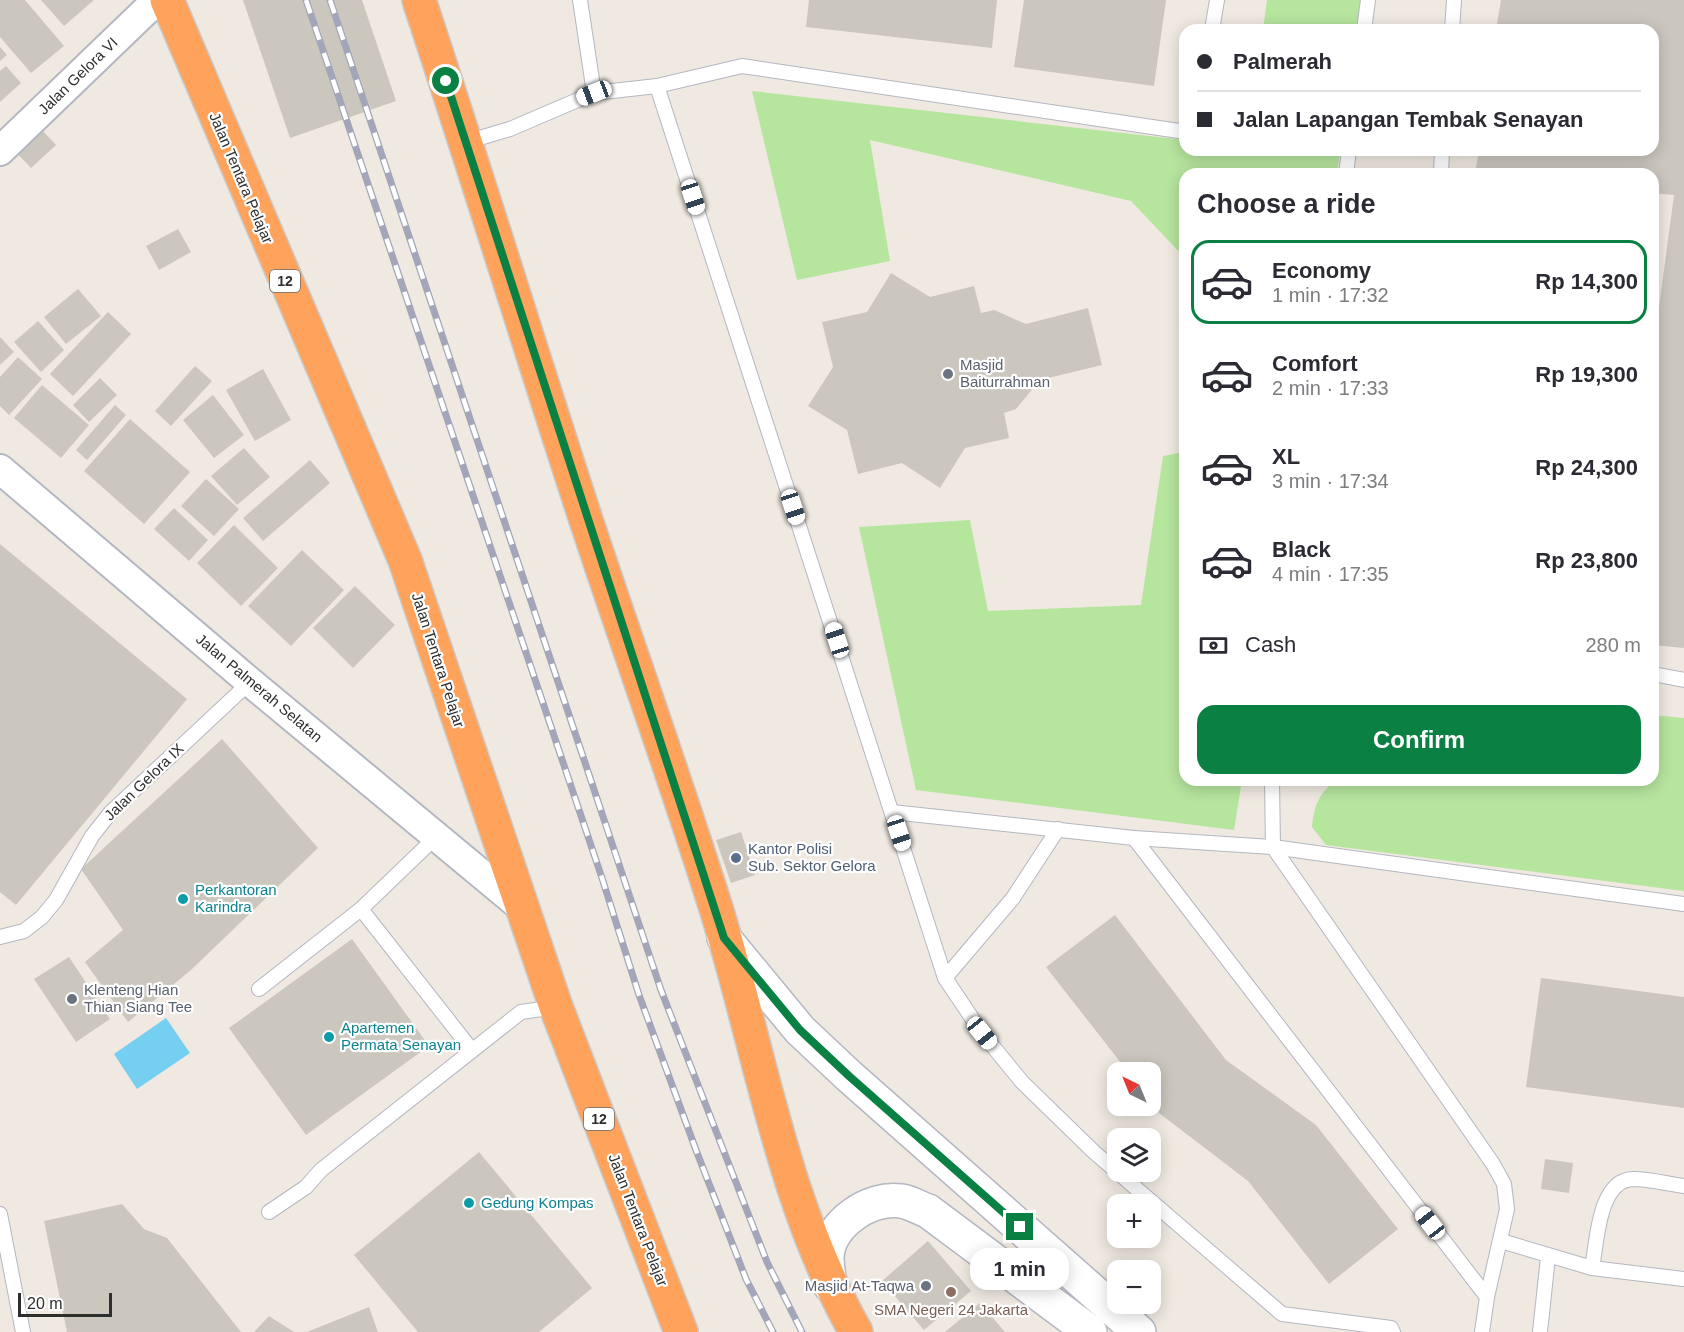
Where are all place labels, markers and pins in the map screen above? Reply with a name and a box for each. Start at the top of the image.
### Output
place label: Masjid Baiturrahman [960,356,1050,390]
marker: Masjid Baiturrahman [941,367,955,381]
place label: Kantor Polisi Sub. Sektor Gelora [748,840,876,874]
marker: Kantor Polisi Sub. Sektor Gelora [729,851,743,865]
place label: Perkantoran Karindra [195,881,277,915]
marker: Perkantoran Karindra [176,892,190,906]
place label: Klenteng Hian Thian Siang Tee [84,981,192,1015]
marker: Klenteng Hian Thian Siang Tee [65,992,79,1006]
place label: Apartemen Permata Senayan [341,1019,461,1053]
marker: Apartemen Permata Senayan [322,1030,336,1044]
place label: Gedung Kompas [481,1194,594,1211]
marker: Gedung Kompas [462,1196,476,1210]
place label: Masjid At-Taqwa [805,1277,915,1294]
marker: Masjid At-Taqwa [919,1279,933,1293]
marker: SMA Negeri 24 Jakarta [944,1285,958,1299]
place label: SMA Negeri 24 Jakarta [874,1301,1029,1318]

